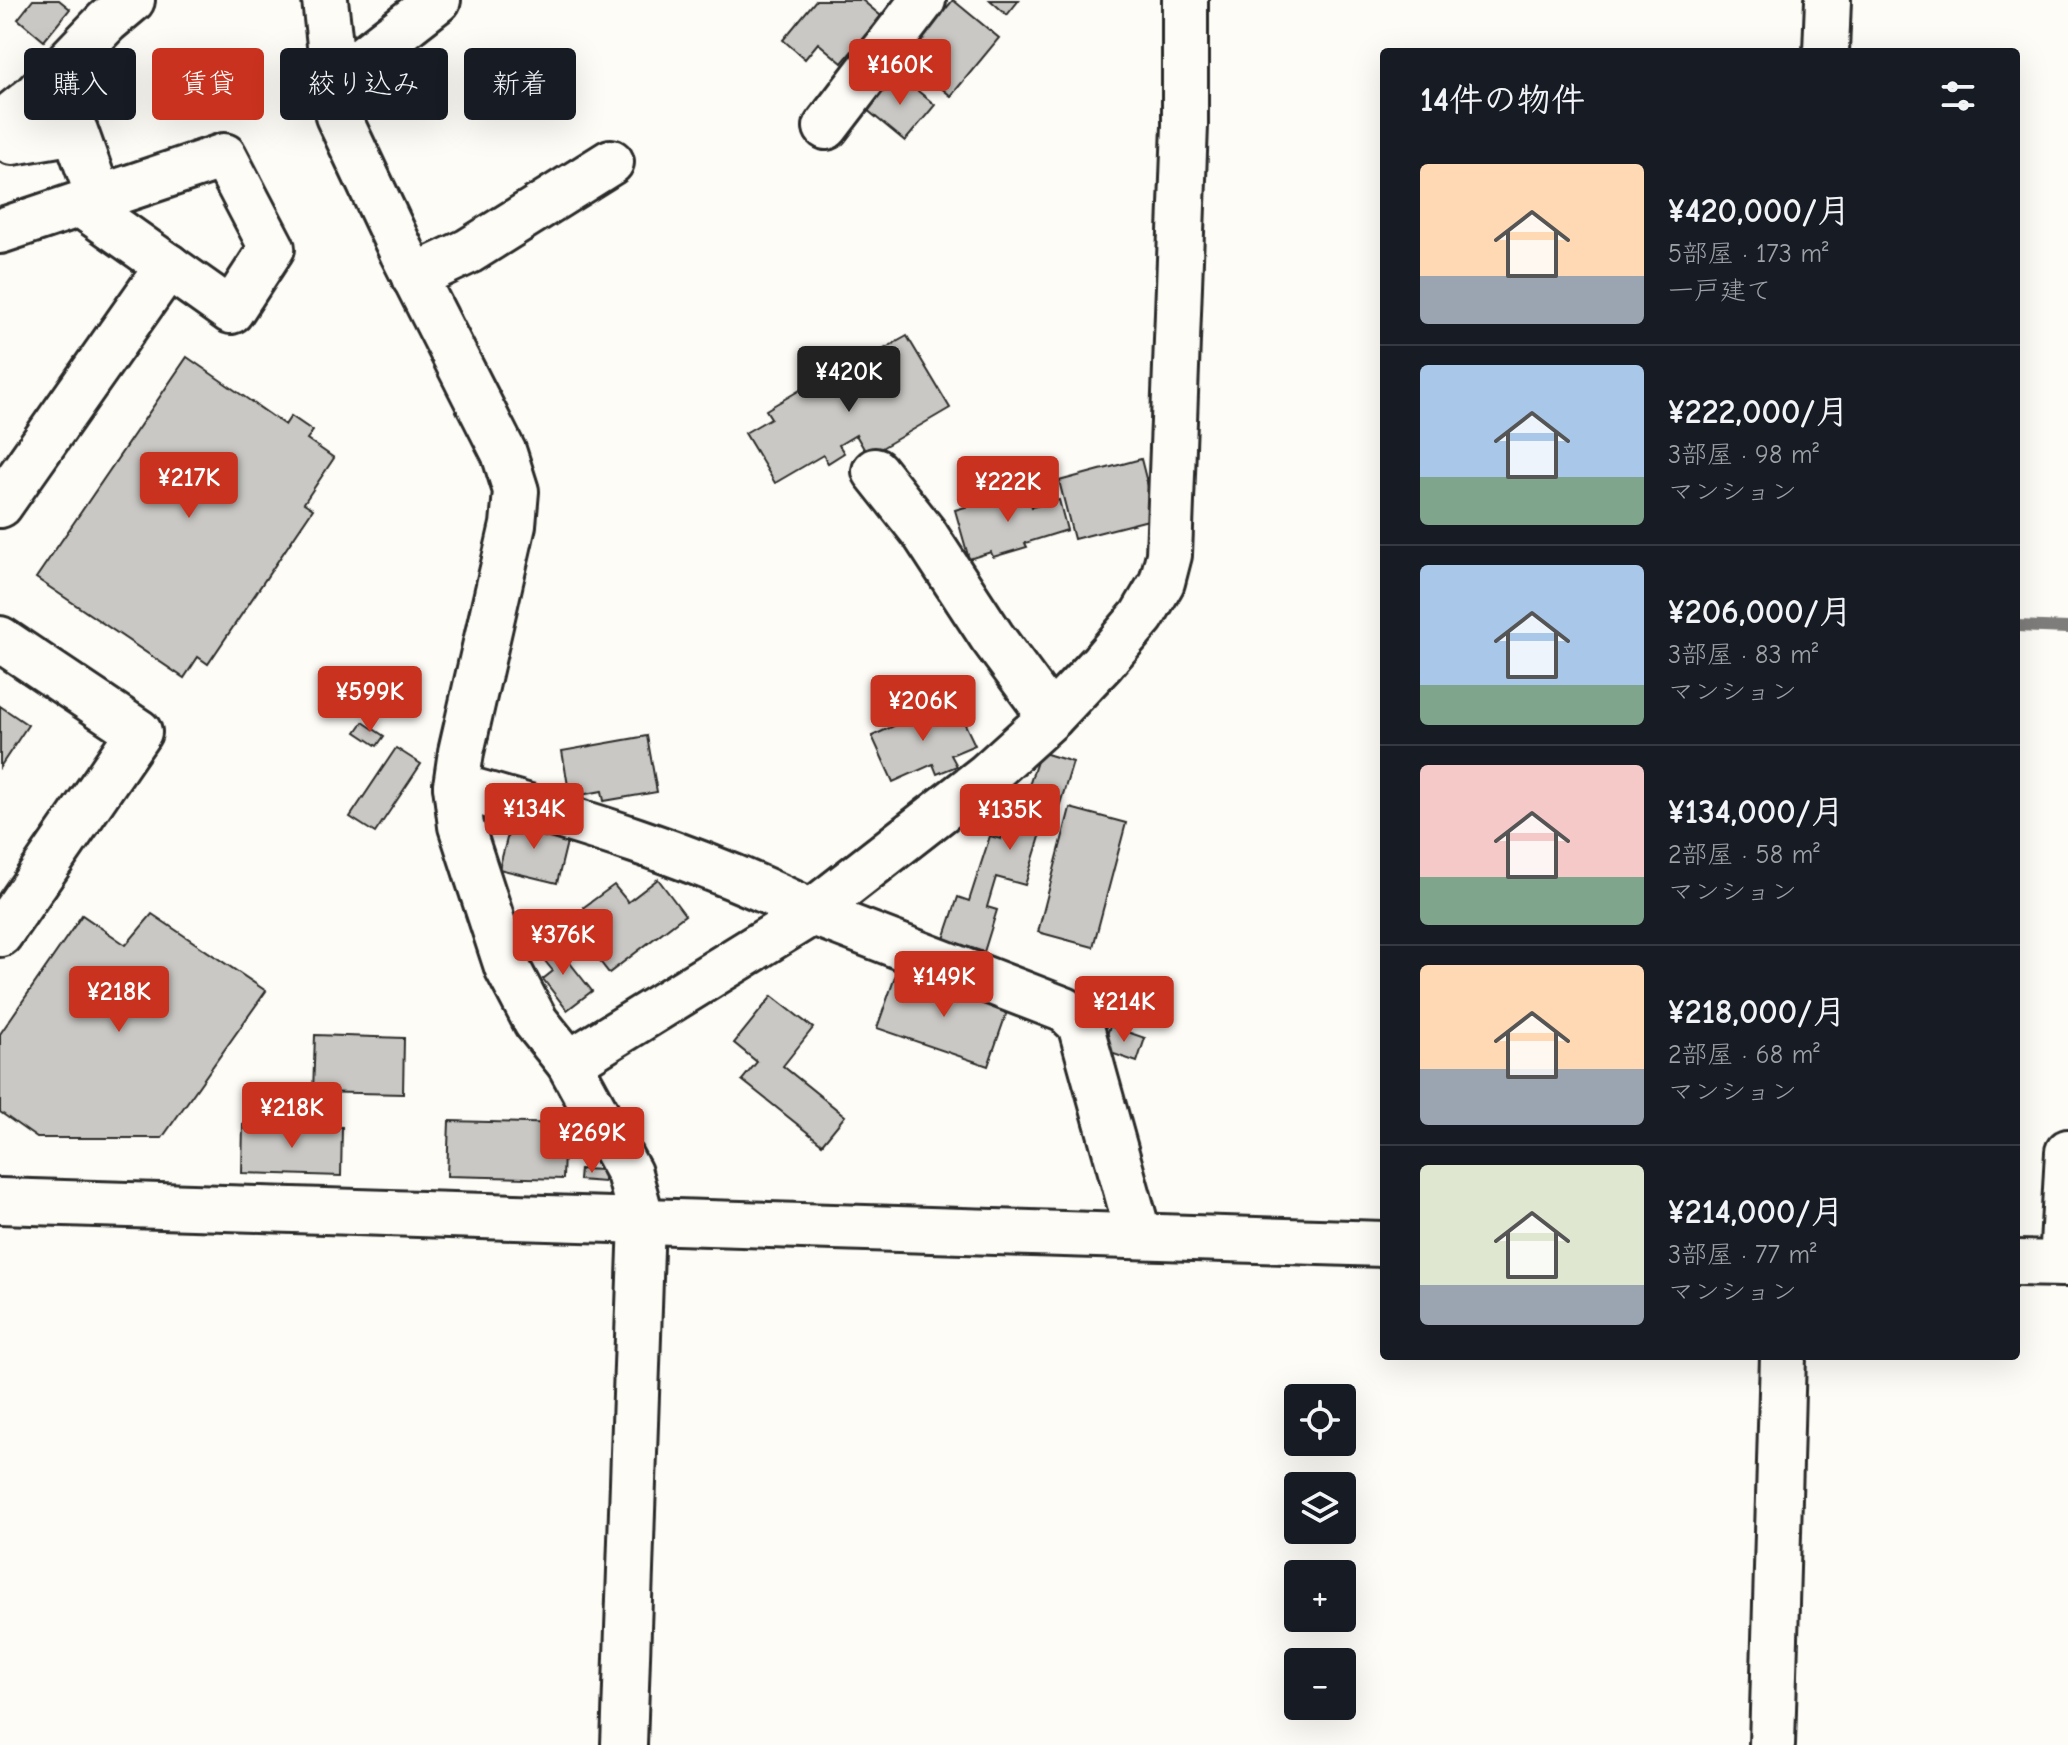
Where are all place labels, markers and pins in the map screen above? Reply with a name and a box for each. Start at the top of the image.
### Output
pin: ¥160K [844,39,956,107]
pin: ¥420K [793,346,905,414]
pin: ¥217K [133,452,245,520]
pin: ¥222K [952,456,1064,524]
pin: ¥599K [314,666,426,734]
pin: ¥206K [867,675,979,743]
pin: ¥134K [478,783,590,851]
pin: ¥135K [954,784,1066,852]
pin: ¥376K [507,909,619,977]
pin: ¥149K [888,951,1000,1019]
pin: ¥218K [63,966,175,1034]
pin: ¥214K [1068,976,1180,1044]
pin: ¥218K [236,1082,348,1150]
pin: ¥269K [536,1107,648,1175]

